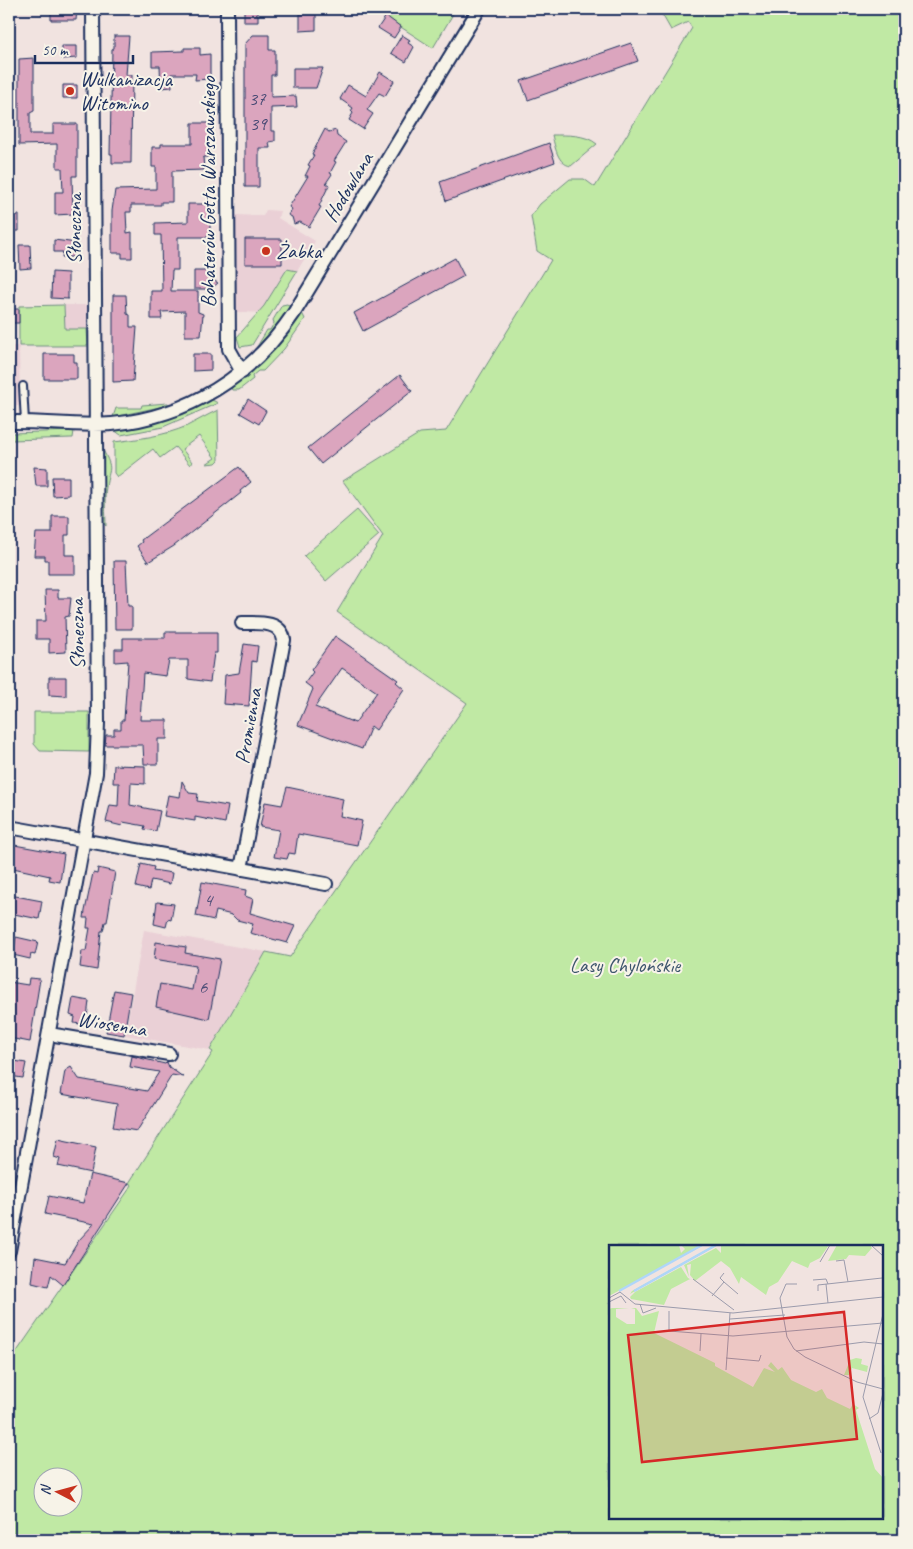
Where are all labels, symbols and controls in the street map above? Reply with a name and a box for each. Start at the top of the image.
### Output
scale bar [35,32,132,64]
text: 50 m [42,41,69,60]
place label: Wulkanizacja Witomino [80,66,174,116]
street label: Bohaterów Getta Warszawskiego [195,75,221,307]
marker: Wulkanizacja Witomino [64,85,76,97]
house number: 37 [248,87,267,111]
house number: 39 [249,112,268,136]
street label: Hodowlana [317,146,380,227]
street label: Słoneczna [61,191,87,264]
place label: Żabka [276,238,323,264]
marker: Żabka [260,245,272,257]
street label: Słoneczna [63,596,91,670]
street label: Promienna [229,684,268,766]
house number: 4 [204,888,215,912]
park label: Lasy Chylońskie [570,952,681,978]
house number: 6 [199,975,209,999]
street label: Wiosenna [76,1006,150,1043]
inset map [609,1245,883,1519]
north arrow [32,1466,82,1516]
text: N [37,1483,55,1496]

